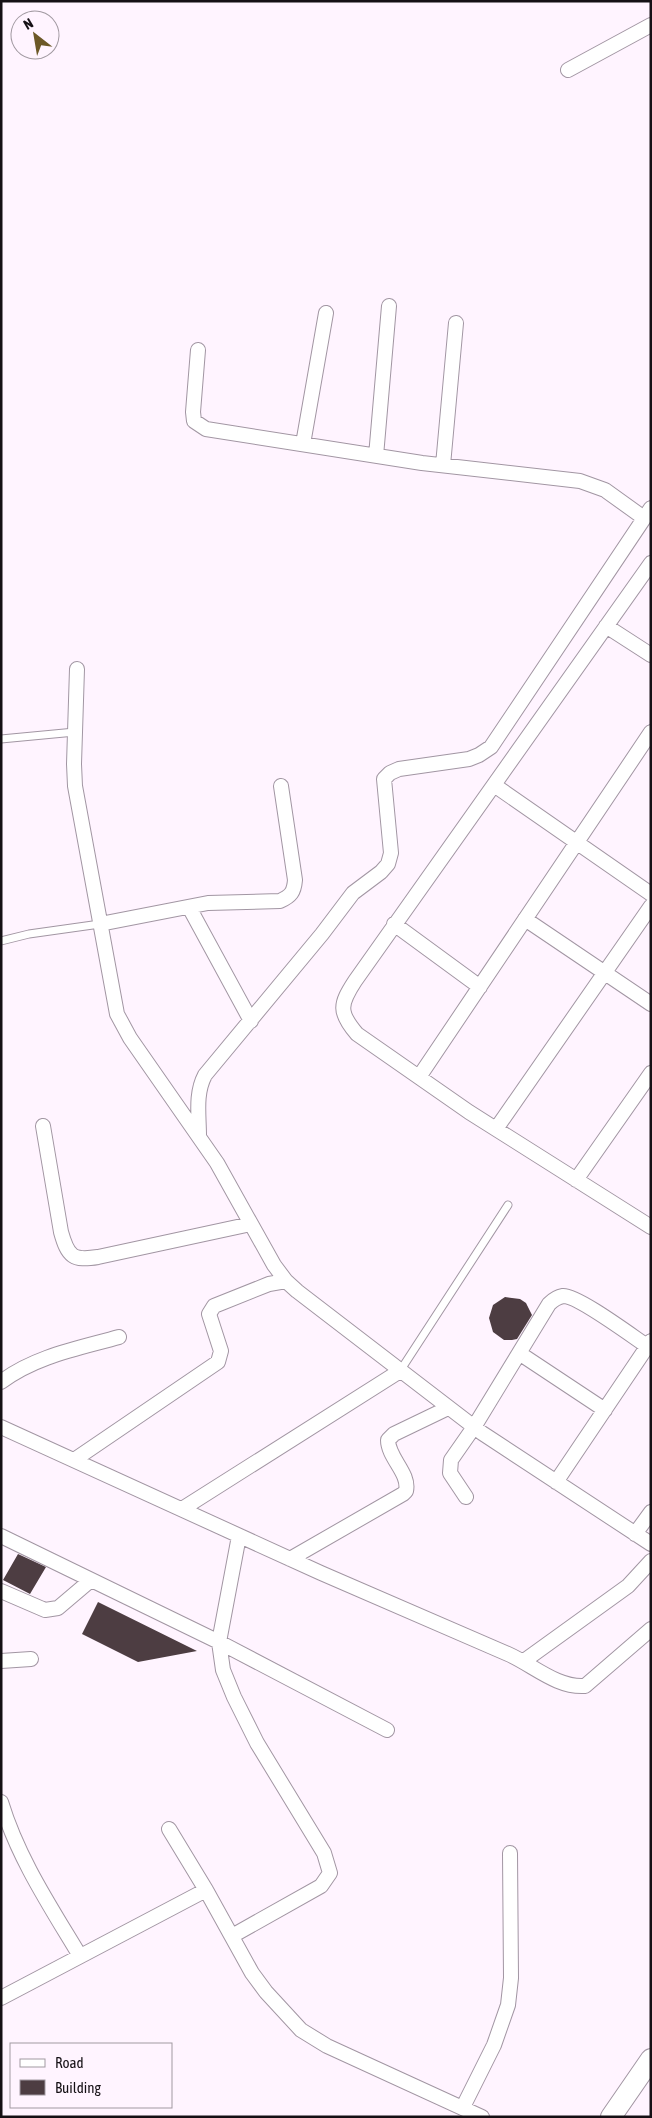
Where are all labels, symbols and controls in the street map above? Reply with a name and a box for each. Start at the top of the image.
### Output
north arrow [10,10,60,60]
text: N [21,15,36,33]
legend [10,2043,172,2108]
text: Road [55,2054,84,2071]
text: Building [55,2079,101,2096]

